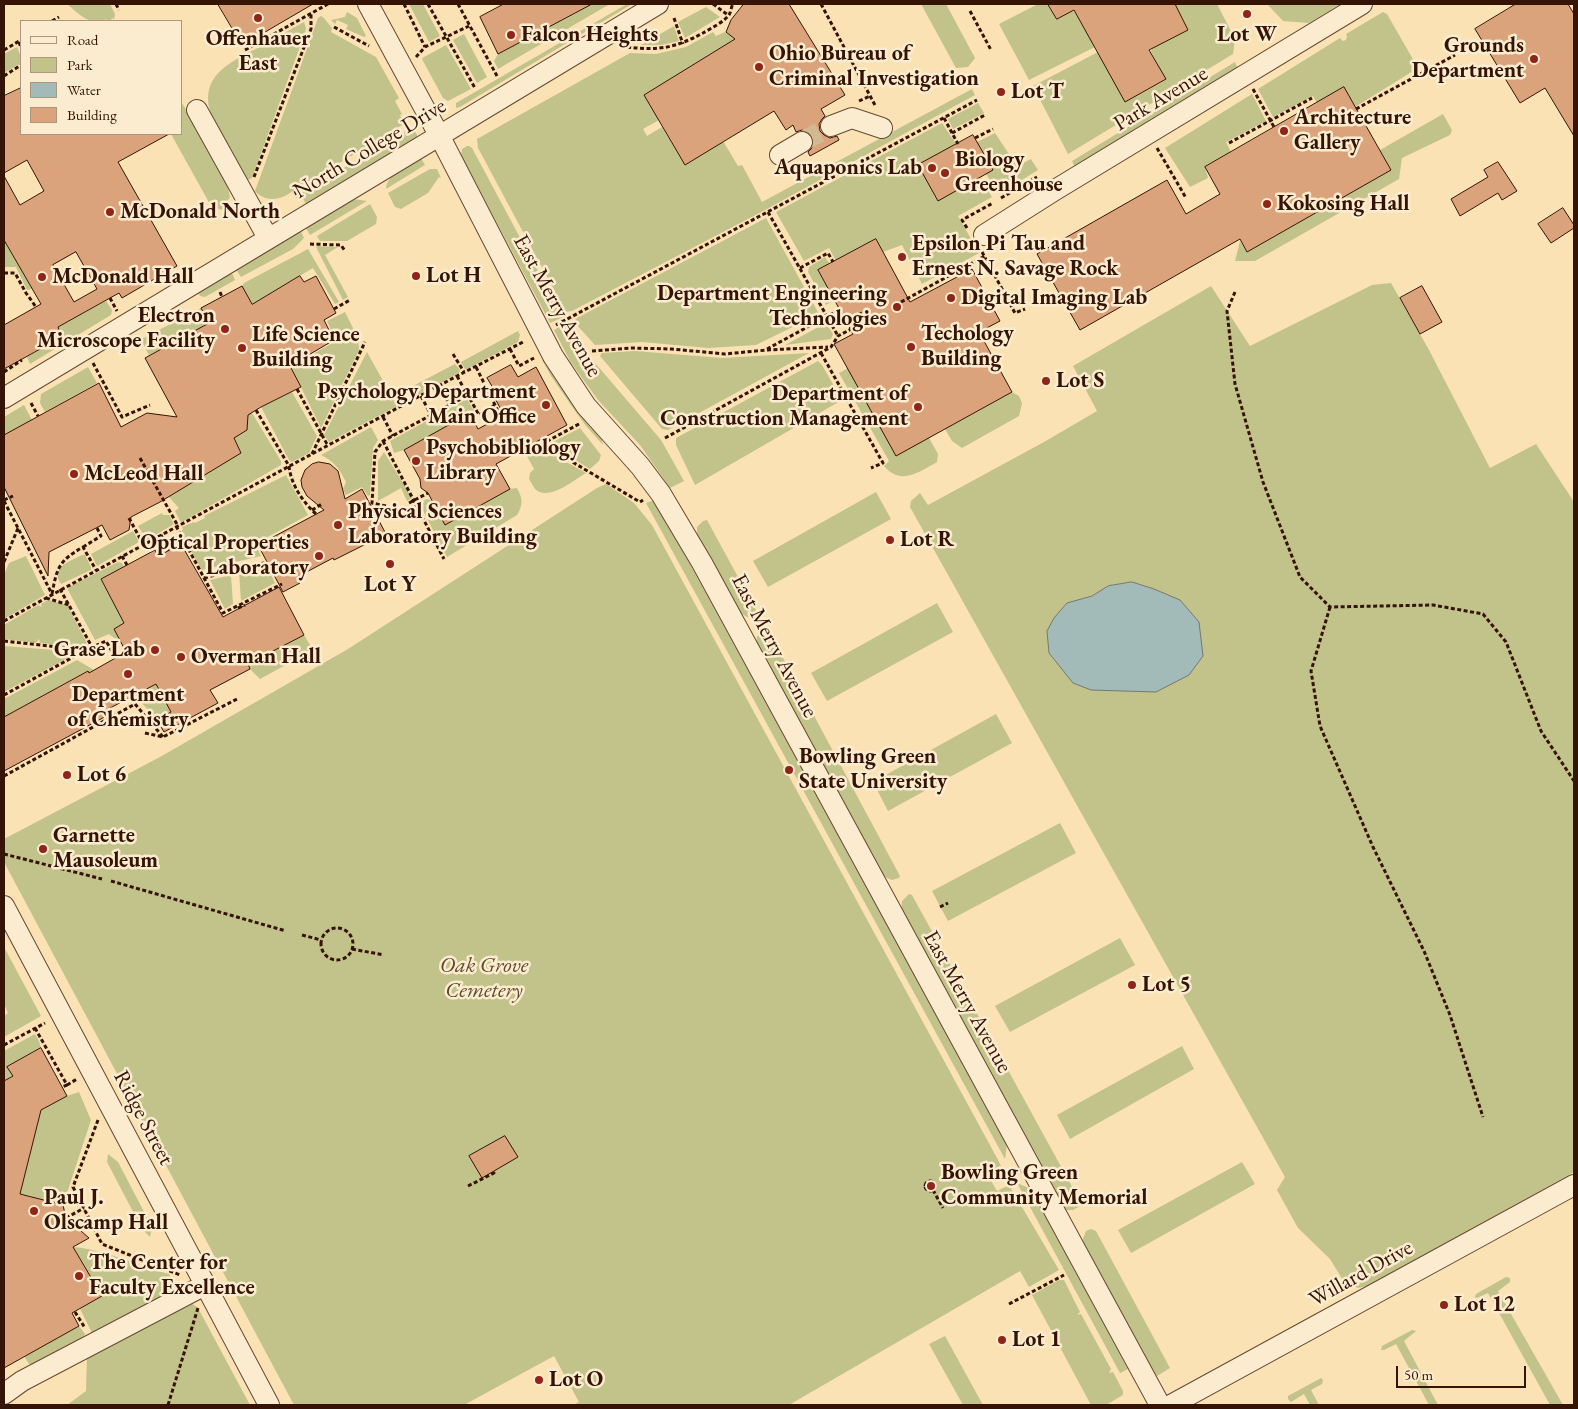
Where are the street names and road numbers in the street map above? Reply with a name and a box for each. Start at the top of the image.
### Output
street label: Park Avenue [1109,61,1213,137]
street label: North College Drive [289,93,451,205]
street label: East Merry Avenue [507,230,607,382]
street label: East Merry Avenue [725,570,823,722]
street label: East Merry Avenue [917,926,1017,1078]
street label: Ridge Street [107,1066,179,1170]
street label: Willard Drive [1305,1235,1417,1313]

